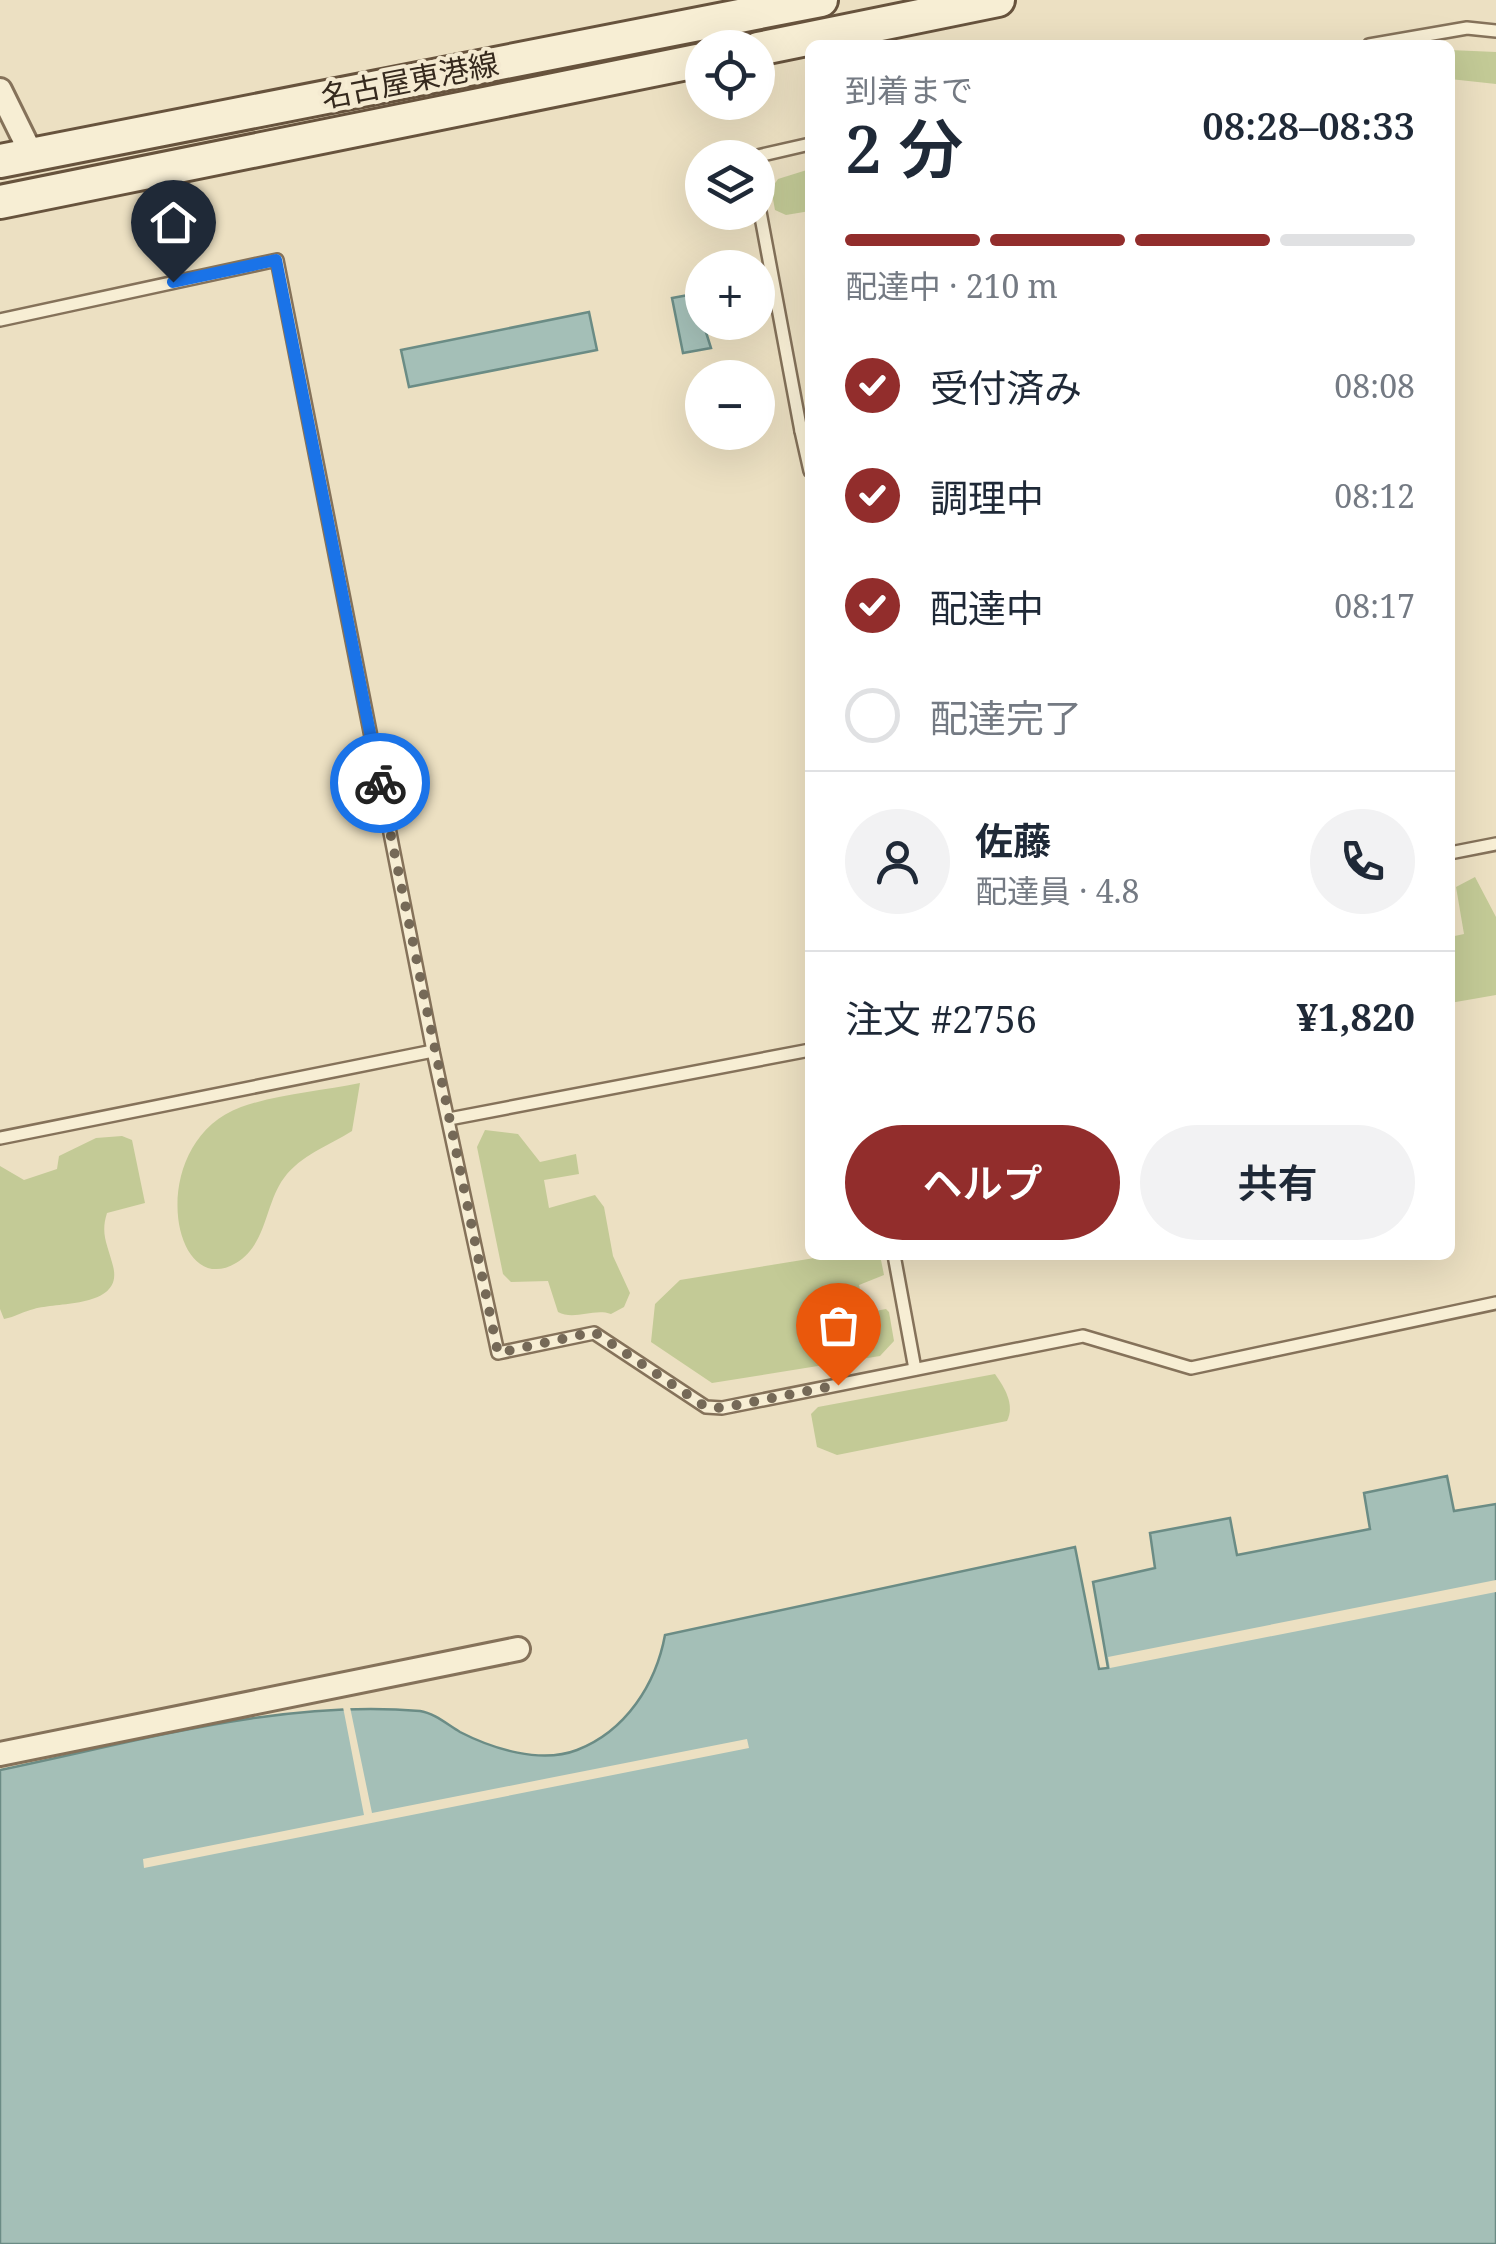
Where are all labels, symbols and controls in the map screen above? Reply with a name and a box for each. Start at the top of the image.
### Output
map controls [685,30,775,450]
button: locate [685,30,775,120]
street label: 名古屋東港線 [317,42,502,117]
text: 到着まで [845,68,973,111]
text: 08:28–08:33 [1202,99,1415,151]
text: 2 分 [845,104,964,192]
button: layers [685,140,775,230]
pin [131,180,216,283]
icon: home [146,195,201,250]
button: + [685,250,775,340]
text: 配達中 · 210 m [845,264,1058,307]
icon: check [845,358,900,413]
button: − [685,360,775,450]
text: 受付済み [930,361,1082,413]
text: 08:08 [1334,364,1415,407]
icon: check [845,468,900,523]
text: 調理中 [930,471,1044,523]
text: 08:12 [1334,474,1415,517]
icon: check [845,578,900,633]
text: 配達中 [930,581,1044,633]
text: 08:17 [1334,584,1415,627]
text: 配達完了 [930,691,1082,743]
courier [330,733,430,833]
icon: bike [353,756,408,811]
button: person [845,809,950,914]
button: phone [1310,809,1415,914]
text: 佐藤 [975,814,1051,866]
text: 配達員 · 4.8 [975,869,1139,912]
text: ¥1,820 [1296,990,1415,1042]
text: 注文 #2756 [845,992,1037,1044]
button: ヘルプ [845,1125,1120,1240]
button: 共有 [1140,1125,1415,1240]
pin [796,1283,881,1386]
icon: bag [811,1298,866,1353]

